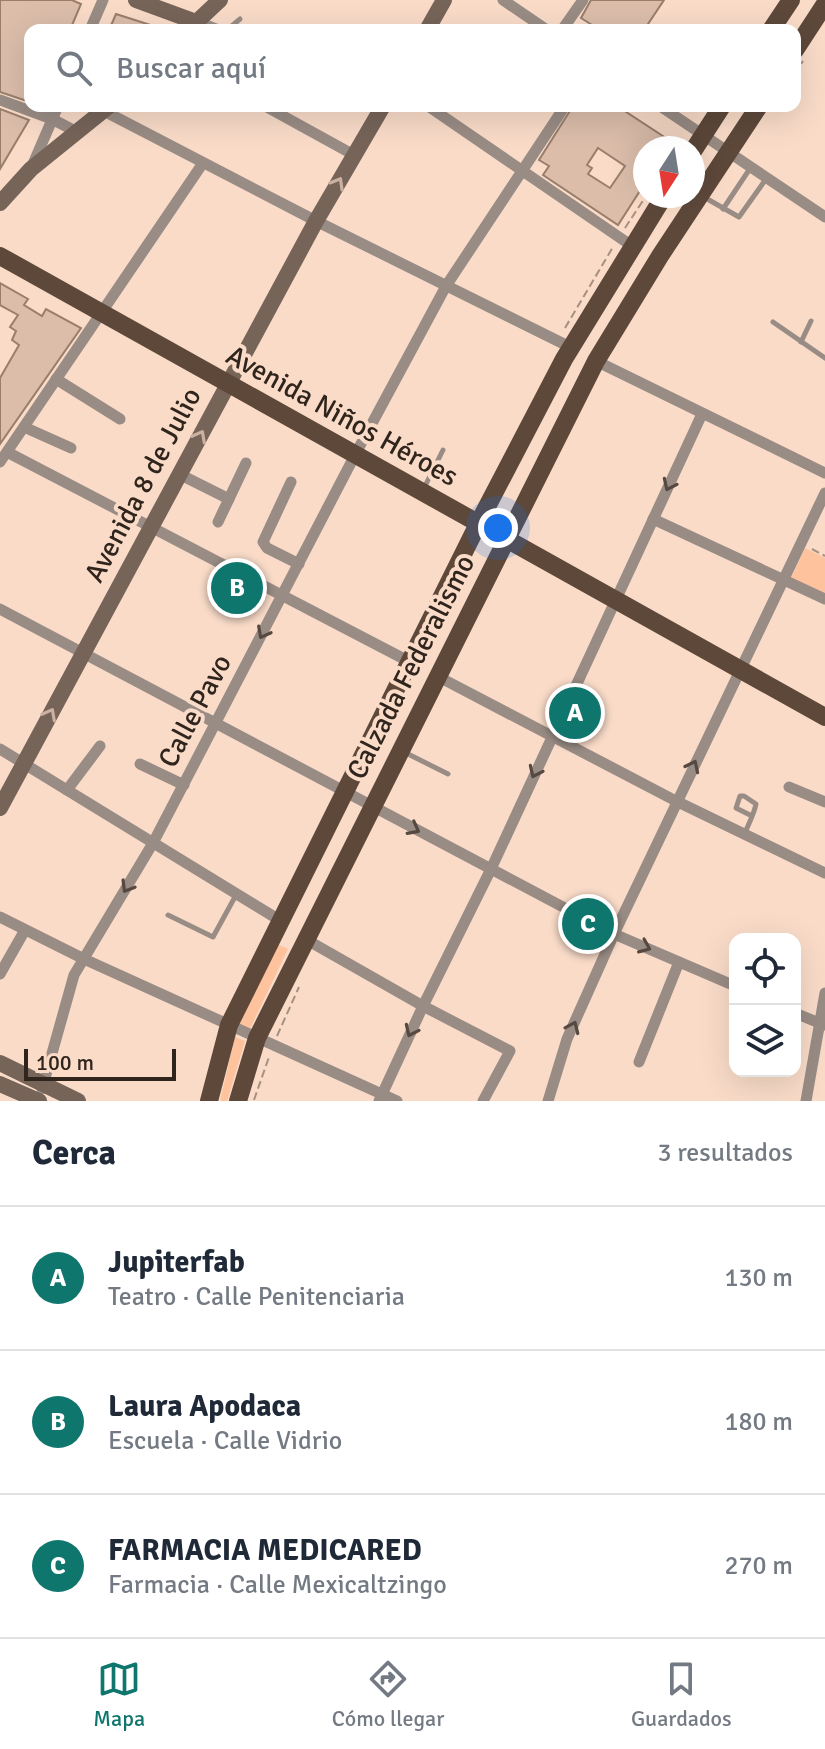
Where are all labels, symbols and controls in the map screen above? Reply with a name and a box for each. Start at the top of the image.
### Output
search box [24,24,801,112]
icon: search [52,46,96,90]
text: Buscar aquí [116,50,266,87]
north arrow [633,136,705,208]
one-way arrow [328,177,344,192]
street label: Avenida Niños Héroes [220,338,464,494]
street label: Avenida 8 de Julio [77,382,209,588]
one-way arrow [190,430,205,444]
one-way arrow [663,477,679,492]
your location [478,508,518,548]
street label: Calzada Federalismo [340,549,482,785]
pin: B [211,558,263,618]
one-way arrow [258,625,273,640]
street label: Calle Pavo [151,649,239,773]
pin: A [549,683,601,743]
one-way arrow [40,708,55,723]
one-way arrow [684,759,699,774]
one-way arrow [529,763,545,778]
one-way arrow [405,819,420,834]
one-way arrow [121,878,137,893]
pin: C [562,894,614,954]
map controls [729,933,801,1077]
button: locate [729,933,801,1005]
one-way arrow [637,938,651,954]
button: layers [729,1005,801,1077]
one-way arrow [563,1021,579,1035]
one-way arrow [405,1023,421,1038]
scale bar [24,1045,176,1081]
text: 100 m [36,1049,94,1076]
text: Cerca [32,1132,116,1174]
text: 3 resultados [657,1137,793,1169]
text: Jupiterfab [108,1244,245,1281]
text: A [50,1262,66,1294]
text: 130 m [724,1262,793,1294]
text: Teatro · Calle Penitenciaria [108,1281,405,1313]
text: Laura Apodaca [108,1388,301,1425]
text: B [50,1406,66,1438]
text: 180 m [724,1406,793,1438]
text: Escuela · Calle Vidrio [108,1425,342,1457]
text: FARMACIA MEDICARED [108,1532,422,1569]
text: C [50,1550,66,1582]
text: 270 m [724,1550,793,1582]
text: Farmacia · Calle Mexicaltzingo [108,1569,447,1601]
tab: Mapa [93,1657,145,1732]
tab: Cómo llegar [332,1657,444,1732]
tab: Guardados [631,1657,732,1732]

